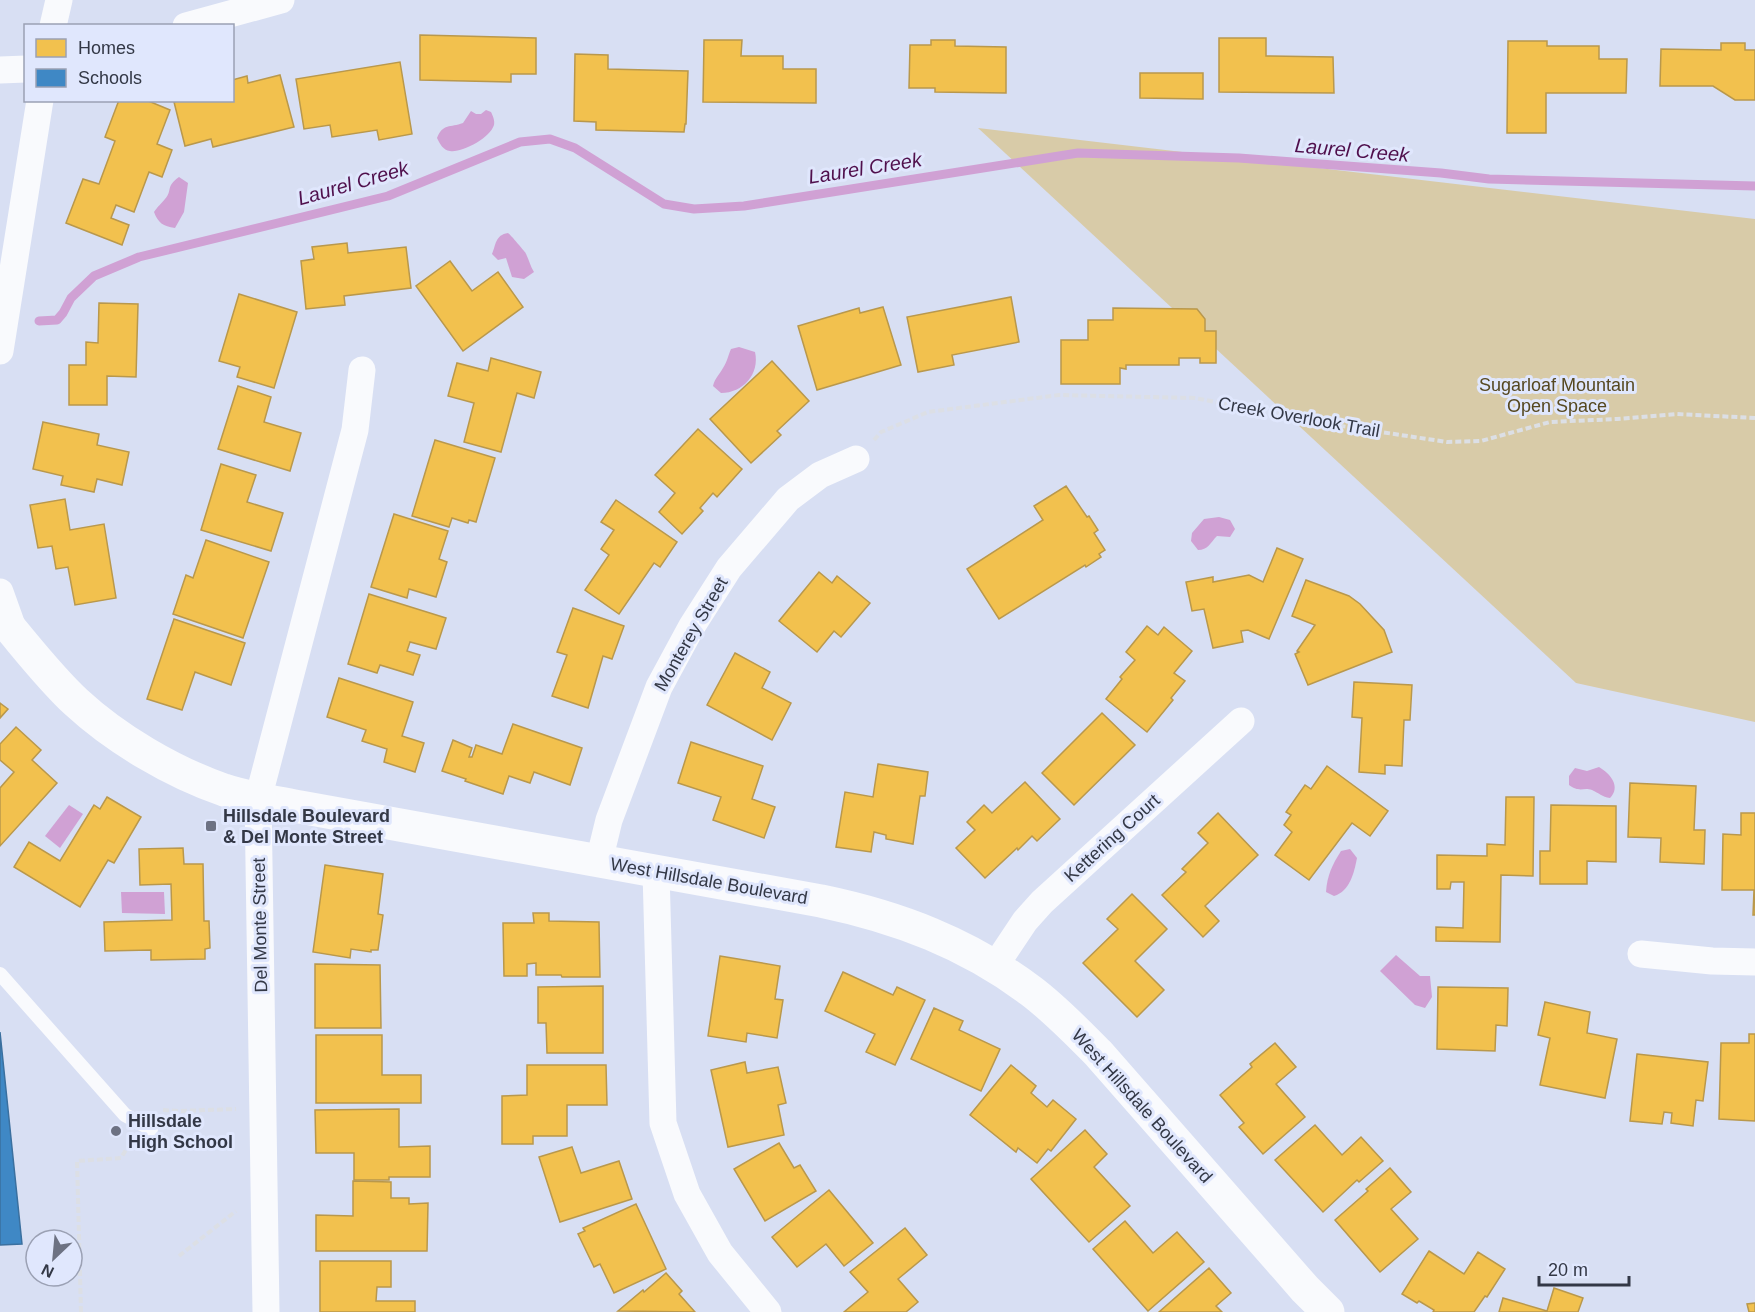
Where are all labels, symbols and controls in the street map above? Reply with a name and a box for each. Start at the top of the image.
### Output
legend [24,24,234,102]
text: Homes [78,38,135,58]
text: Schools [78,68,142,88]
water label: Laurel Creek [1294,134,1411,166]
water label: Laurel Creek [807,148,924,188]
water label: Laurel Creek [295,156,412,209]
park label: Sugarloaf Mountain Open Space [1479,375,1635,416]
street label: Creek Overlook Trail [1216,393,1382,441]
street label: Monterey Street [650,574,732,694]
street label: Kettering Court [1060,790,1164,886]
place label: Hillsdale Boulevard & Del Monte Street [223,806,390,847]
marker: Hillsdale Boulevard & Del Monte Street [204,819,218,833]
street label: West Hillsdale Boulevard [609,854,809,908]
street label: Del Monte Street [249,857,271,993]
street label: West Hillsdale Boulevard [1068,1025,1216,1187]
place label: Hillsdale High School [128,1111,233,1152]
marker: Hillsdale High School [109,1124,123,1138]
north arrow [24,1228,84,1288]
scale bar [1539,1249,1629,1287]
text: 20 m [1548,1260,1588,1280]
text: N [39,1261,57,1281]

